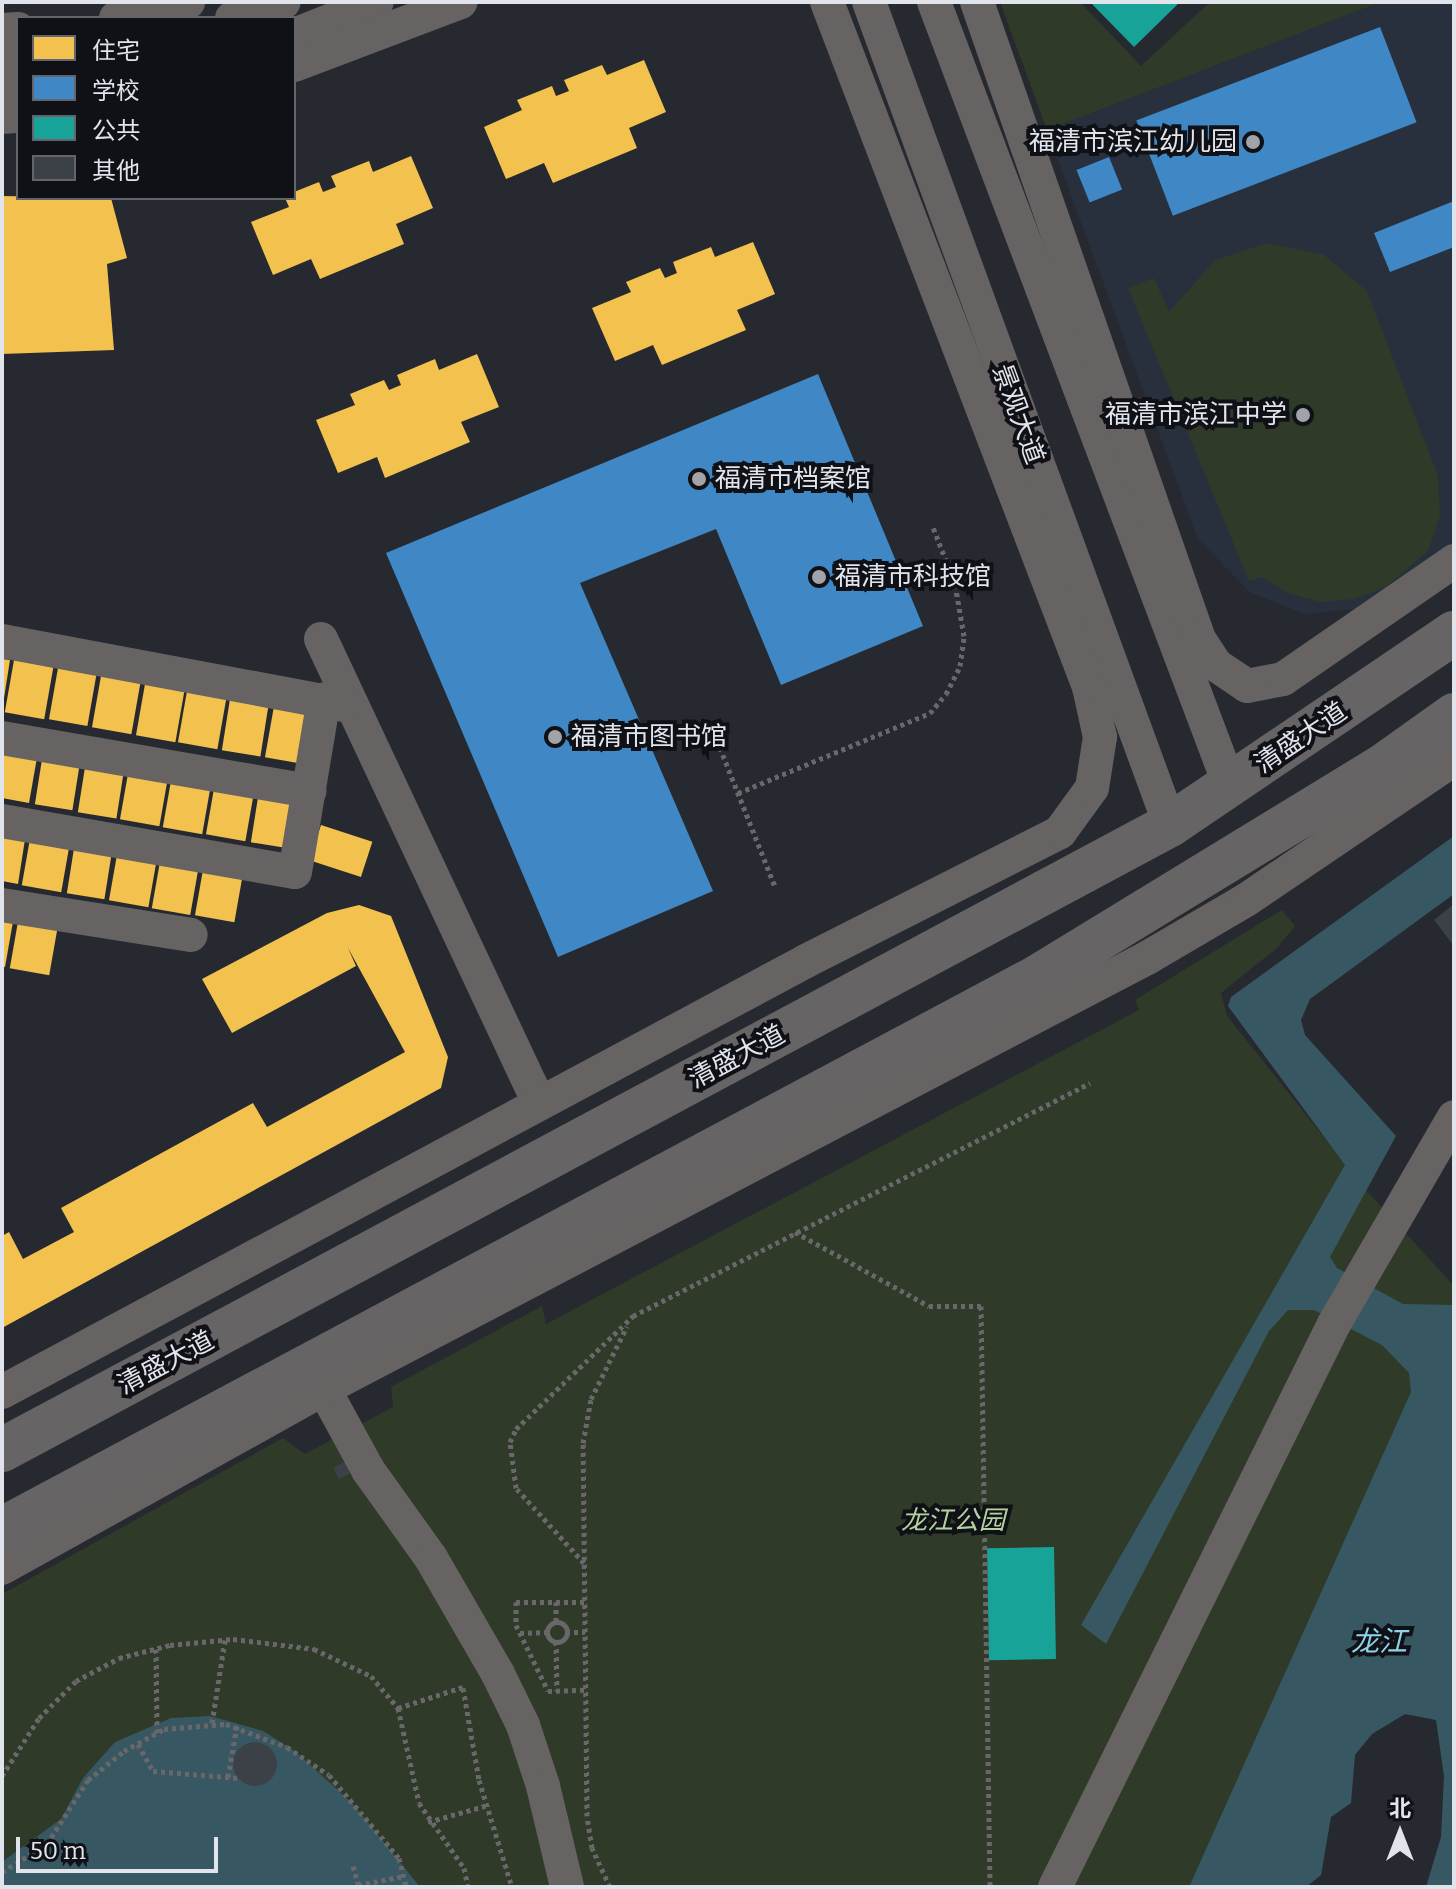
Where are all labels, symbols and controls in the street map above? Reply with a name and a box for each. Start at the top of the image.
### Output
legend [16,16,296,200]
text: 住宅 [92,37,140,65]
text: 学校 [92,77,140,105]
text: 公共 [92,117,140,145]
place label: 福清市滨江幼儿园 [1029,126,1237,158]
marker: 福清市滨江幼儿园 [1244,133,1262,151]
text: 其他 [92,157,140,185]
street label: 景观大道 [986,360,1050,468]
place label: 福清市滨江中学 [1105,399,1287,431]
marker: 福清市滨江中学 [1294,406,1312,424]
place label: 福清市档案馆 [715,463,871,495]
marker: 福清市档案馆 [690,470,708,488]
place label: 福清市科技馆 [835,561,991,593]
marker: 福清市科技馆 [810,568,828,586]
street label: 清盛大道 [1249,696,1353,780]
place label: 福清市图书馆 [571,721,727,753]
marker: 福清市图书馆 [546,728,564,746]
street label: 清盛大道 [684,1019,790,1095]
street label: 清盛大道 [113,1325,219,1401]
park label: 龙江公园 [901,1505,1005,1537]
water label: 龙江 [1351,1625,1407,1659]
north arrow [1360,1793,1440,1873]
text: 北 [1389,1795,1411,1822]
scale bar [20,1821,222,1871]
text: 50 m [30,1837,86,1865]

